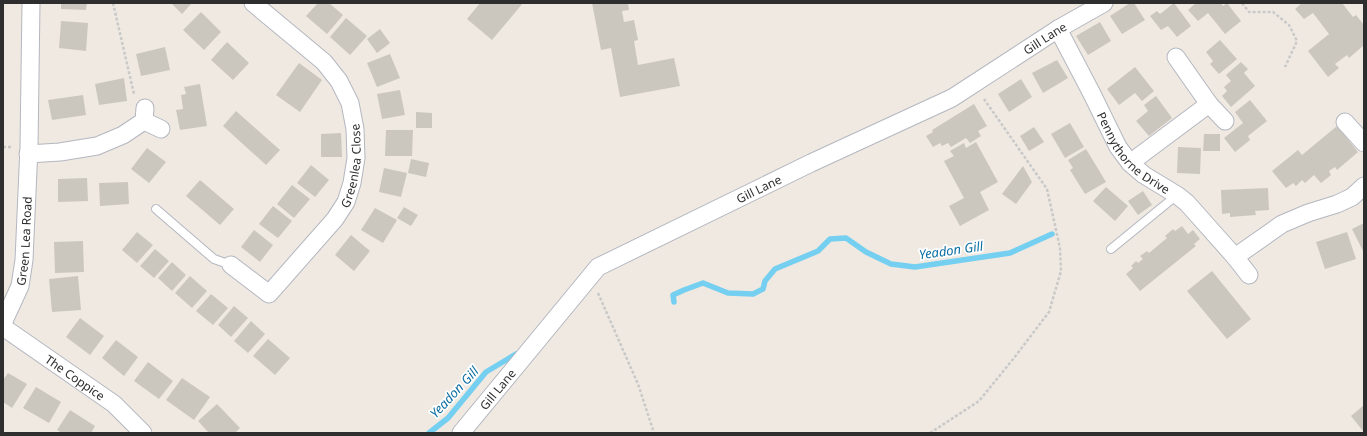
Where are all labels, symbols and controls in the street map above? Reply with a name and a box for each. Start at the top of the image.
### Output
street label: Gill Lane [1020,17,1070,58]
street label: Pennythorne Drive [1093,109,1174,198]
street label: Greenlea Close [336,122,364,211]
street label: Gill Lane [733,170,784,207]
street label: Green Lea Road [12,196,35,287]
water label: Yeadon Gill [918,237,985,263]
street label: The Coppice [42,350,109,404]
water label: Yeadon Gill [425,362,483,422]
street label: Gill Lane [475,365,519,413]

